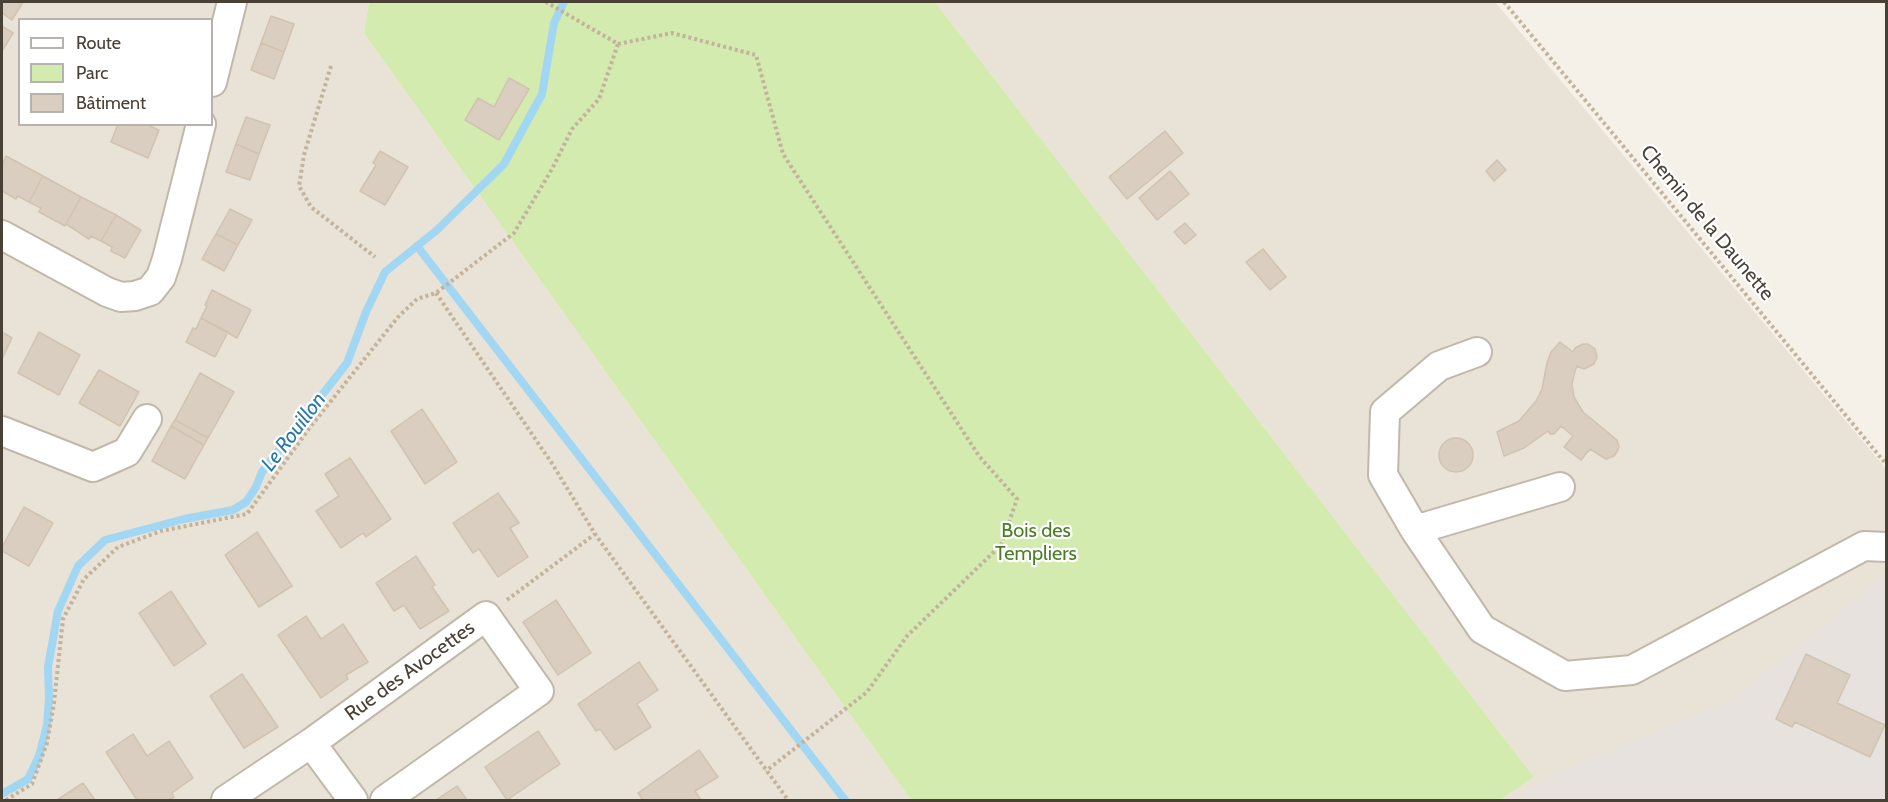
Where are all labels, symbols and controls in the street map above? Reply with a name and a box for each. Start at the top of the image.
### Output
legend [18,18,213,126]
text: Route [76,32,121,54]
text: Parc [76,62,108,84]
text: Bâtiment [76,92,146,114]
street label: Chemin de la Daunette [1635,141,1779,305]
water label: Le Rouillon [256,388,332,476]
park label: Bois des Templiers [995,519,1077,566]
street label: Rue des Avocettes [340,616,480,726]

